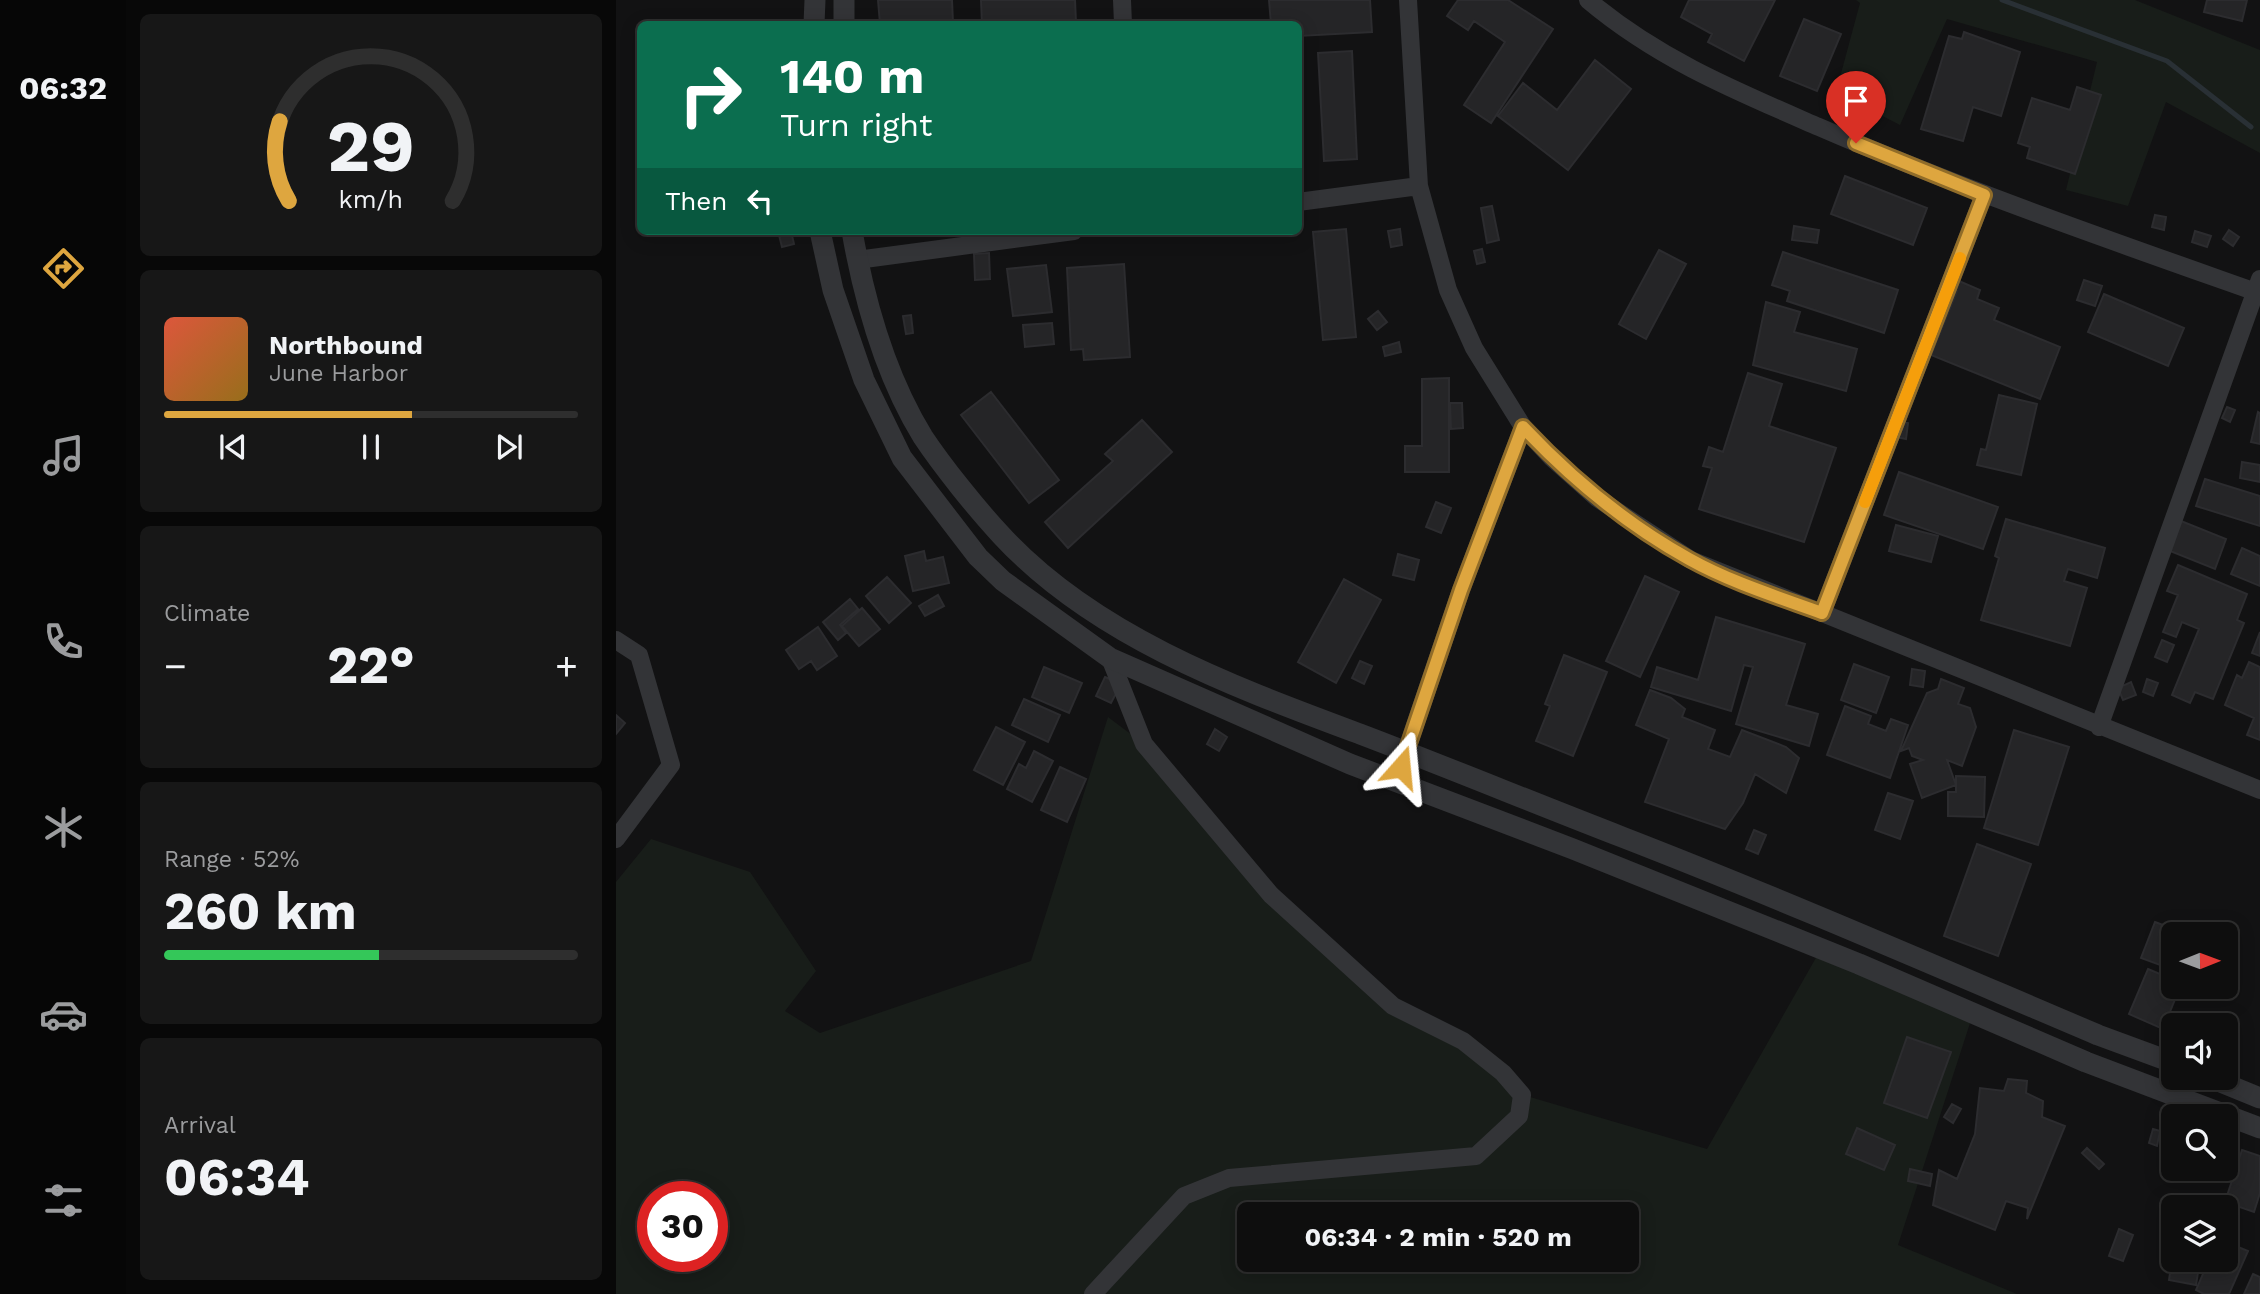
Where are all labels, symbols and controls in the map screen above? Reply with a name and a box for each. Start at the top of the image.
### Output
text: 140 m [780,47,924,105]
icon: right [665,49,756,140]
text: 06:32 [19,69,107,107]
pin [1826,71,1886,143]
icon: arrive [1837,82,1875,120]
text: 29 [327,103,415,189]
text: Turn right [780,106,932,144]
icon: left [741,182,779,220]
text: km/h [339,185,403,214]
text: Then [665,186,727,216]
icon: directions [39,244,88,293]
text: Northbound [269,330,423,360]
text: June Harbor [269,360,408,387]
icon: previous [214,428,252,466]
icon: pause [352,428,390,466]
icon: next [490,428,528,466]
icon: music [39,431,88,480]
text: Climate [164,600,250,627]
icon: phone [39,617,88,666]
text: 22° [327,635,415,696]
text: − [164,644,187,688]
text: + [555,644,578,688]
position arrow [1364,730,1438,804]
icon: climate [39,803,88,852]
text: Range · 52% [164,846,299,873]
text: 260 km [164,881,357,942]
north arrow [2161,922,2238,999]
map controls [2161,922,2238,1272]
icon: car [39,990,88,1039]
button: sound [2161,1013,2238,1090]
button: search [2161,1104,2238,1181]
text: Arrival [164,1112,236,1139]
text: 06:34 [164,1147,310,1208]
icon: filters [39,1176,88,1225]
speed limit sign: 30 [637,1181,728,1272]
button: layers [2161,1195,2238,1272]
text: 06:34 · 2 min · 520 m [1304,1222,1572,1252]

